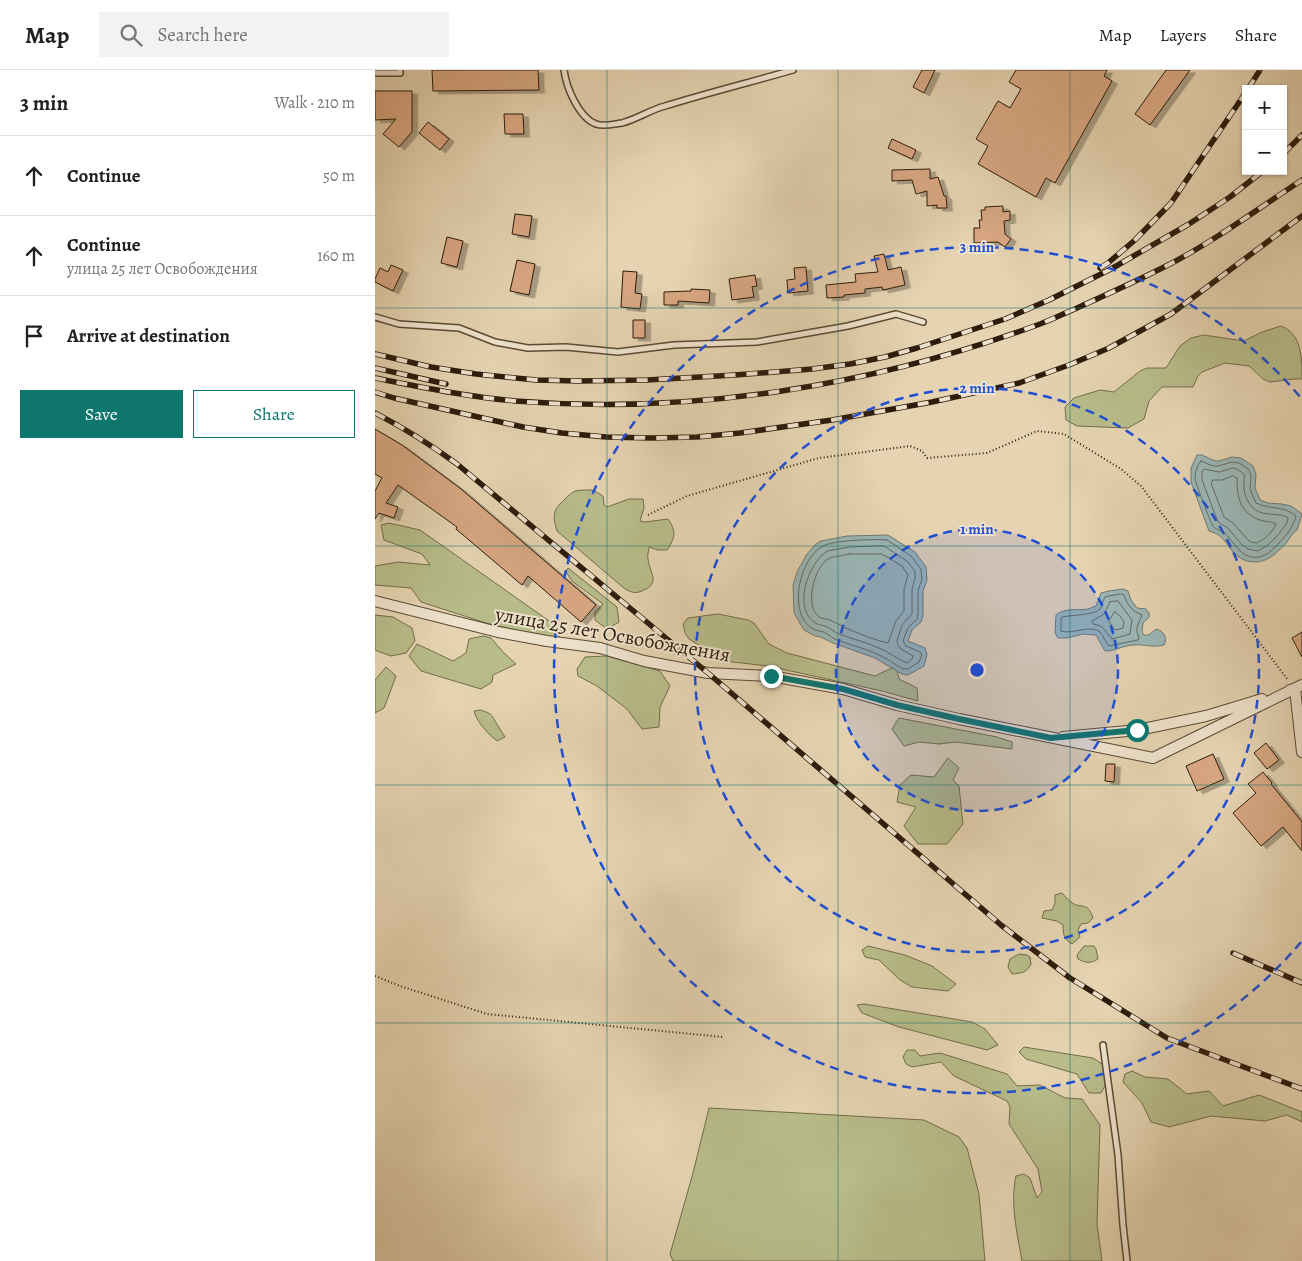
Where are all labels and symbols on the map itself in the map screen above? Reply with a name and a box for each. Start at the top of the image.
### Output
text: 3 min [960,237,995,257]
text: 2 min [959,378,995,398]
text: 1 min [960,519,994,539]
street label: улица 25 лет Освобождения [492,600,733,668]
centre of rings [968,661,986,679]
route end [760,665,783,688]
route start [1126,719,1149,742]

